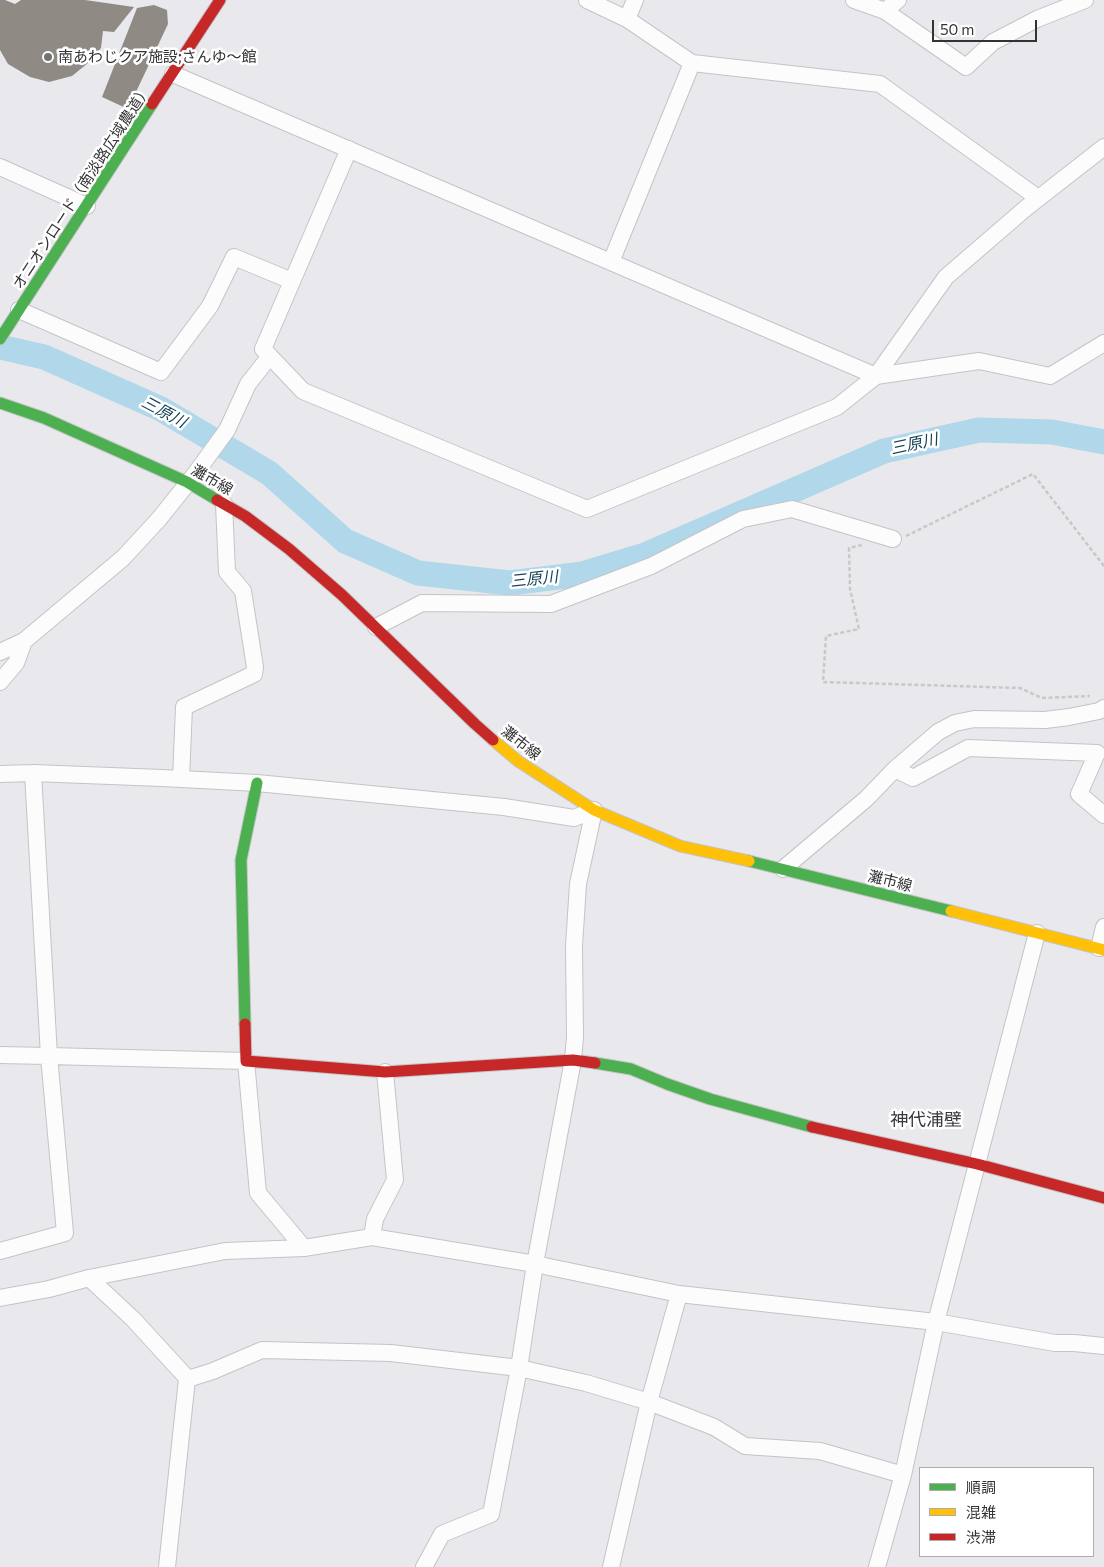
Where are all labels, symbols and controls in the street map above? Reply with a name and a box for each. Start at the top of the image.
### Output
scale bar [934,10,1039,42]
text: 50 m [940,20,974,38]
place label: 南あわじクア施設;さんゆ～館 [58,48,257,66]
marker: 南あわじクア施設;さんゆ～館 [42,51,54,63]
street label: オニオンロード（南淡路広域農道） [9,81,155,293]
water label: 三原川 [138,392,190,432]
water label: 三原川 [889,430,939,458]
street label: 灘市線 [188,461,236,499]
water label: 三原川 [509,567,559,591]
street label: 灘市線 [498,722,544,764]
street label: 灘市線 [866,867,914,895]
district label: 神代浦壁 [890,1109,962,1131]
legend [919,1467,1094,1557]
text: 順調 [966,1478,996,1496]
text: 混雑 [966,1503,996,1521]
text: 渋滞 [966,1528,996,1546]

